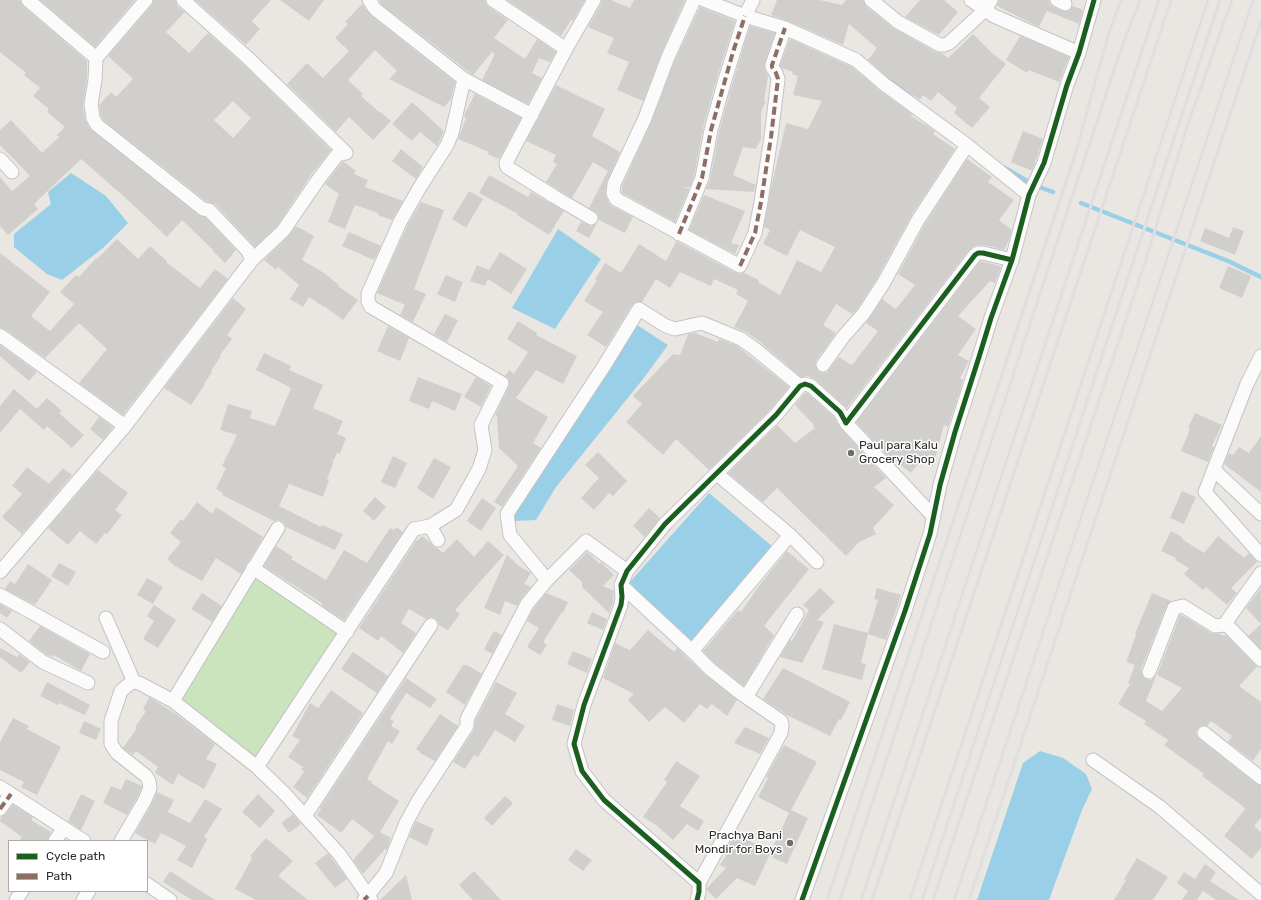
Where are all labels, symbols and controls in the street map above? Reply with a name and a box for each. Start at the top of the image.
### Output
place label: Paul para Kalu Grocery Shop [859,439,938,467]
marker: Paul para Kalu Grocery Shop [846,448,856,458]
place label: Prachya Bani Mondir for Boys [695,829,782,857]
marker: Prachya Bani Mondir for Boys [785,838,795,848]
legend [8,840,148,892]
text: Cycle path [46,849,105,863]
text: Path [46,869,72,883]

